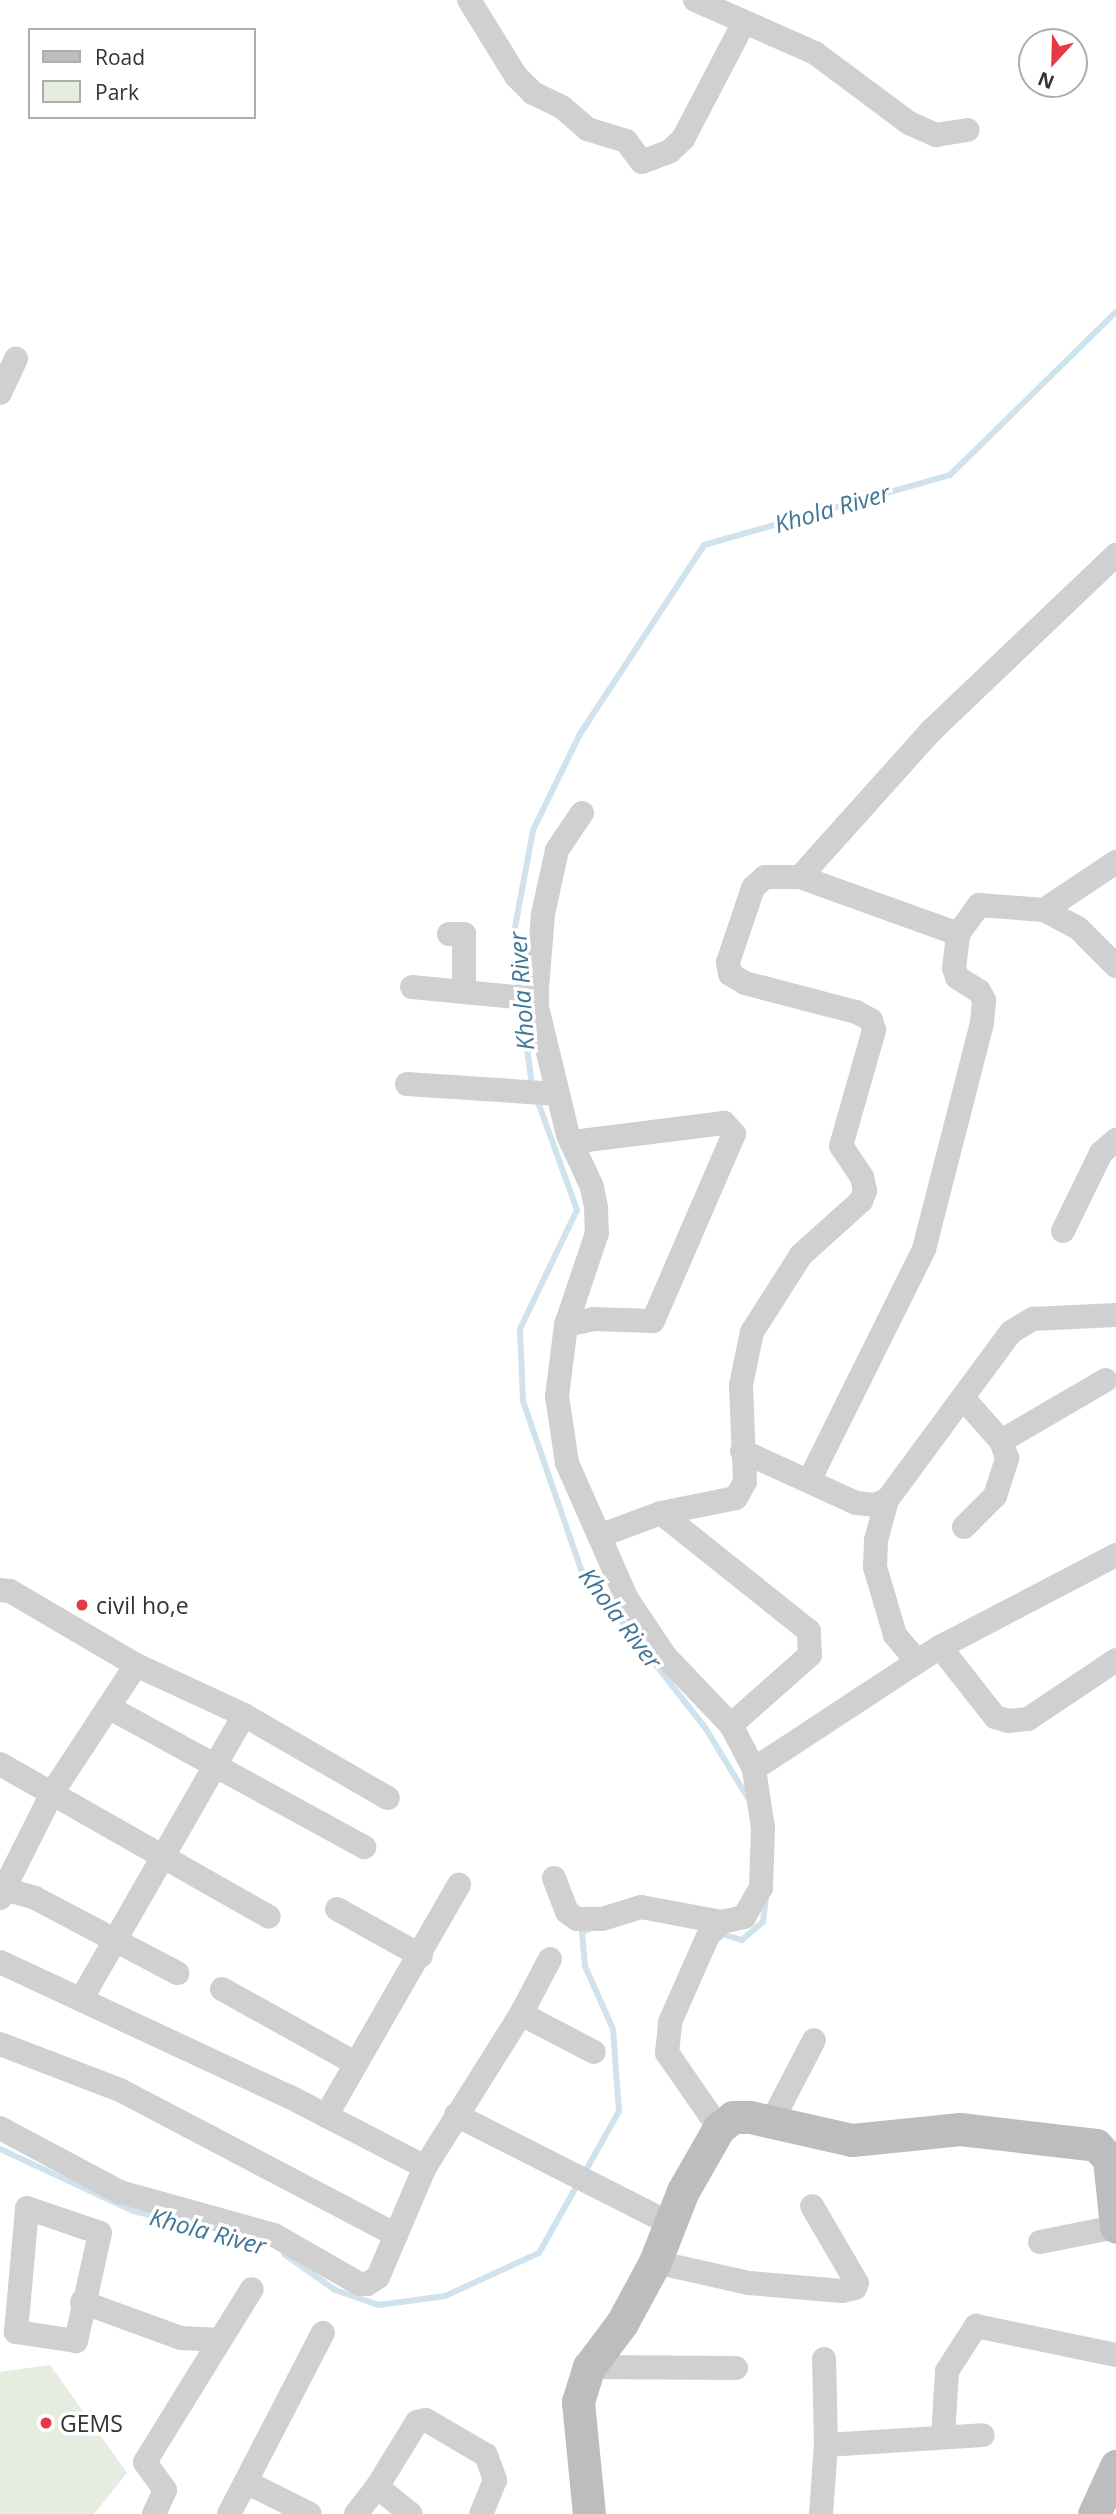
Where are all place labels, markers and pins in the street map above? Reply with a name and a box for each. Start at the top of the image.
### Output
place label: civil ho,e [96,1591,189,1619]
marker: civil ho,e [74,1597,90,1613]
place label: GEMS [60,2409,123,2437]
marker: GEMS [38,2415,54,2431]

